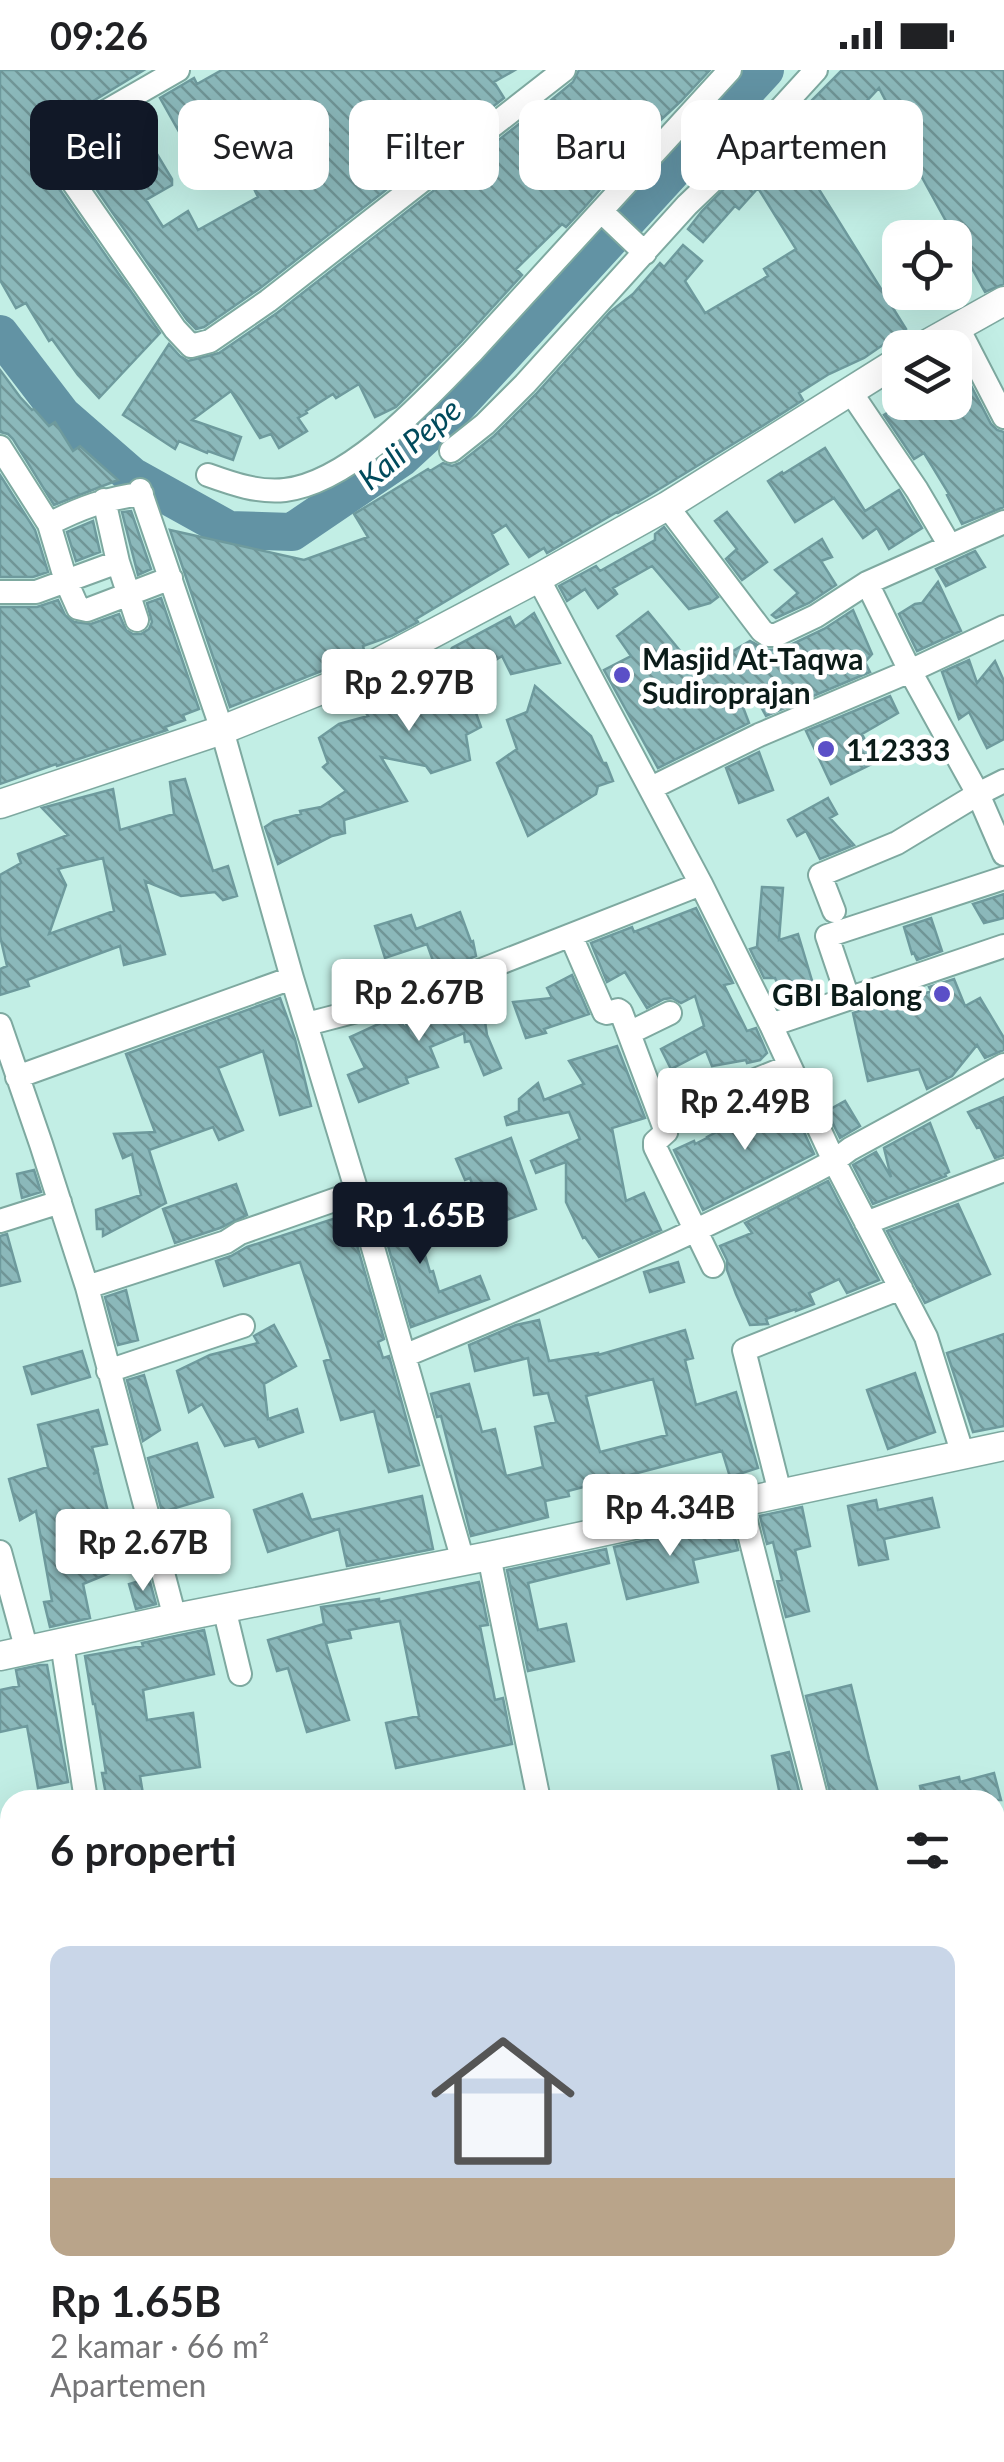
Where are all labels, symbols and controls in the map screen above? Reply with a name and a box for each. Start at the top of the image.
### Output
text: 09:26 [50,12,148,58]
chip: Beli [30,100,158,190]
chip: Sewa [178,100,329,190]
chip: Filter [349,100,499,190]
chip: Baru [519,100,661,190]
chip: Apartemen [681,100,923,190]
map controls [882,220,972,420]
button: locate [882,220,972,310]
button: layers [882,330,972,420]
water label: Kali Pepe [350,389,468,497]
place label: Masjid At-Taqwa Sudiroprajan [642,640,863,710]
pin: Rp 2.97B [306,649,512,734]
text: Rp 2.97B [344,662,474,701]
marker: Masjid At-Taqwa Sudiroprajan [611,664,633,686]
place label: 112333 [846,731,950,767]
marker: 112333 [815,738,837,760]
pin: Rp 2.67B [316,959,522,1044]
text: Rp 2.67B [354,972,484,1011]
place label: GBI Balong [772,976,922,1012]
marker: GBI Balong [931,983,953,1005]
pin: Rp 2.49B [642,1068,848,1153]
text: Rp 2.49B [680,1081,810,1120]
pin: Rp 1.65B [317,1182,523,1267]
text: Rp 1.65B [355,1195,485,1234]
pin: Rp 4.34B [567,1474,773,1559]
text: Rp 4.34B [605,1487,735,1526]
pin: Rp 2.67B [40,1509,246,1594]
text: Rp 2.67B [78,1522,208,1561]
icon: filters [900,1823,955,1878]
text: 6 properti [50,1825,237,1875]
icon: home [413,2011,593,2191]
text: Rp 1.65B [50,2276,222,2326]
text: 2 kamar · 66 m² [50,2326,269,2365]
text: Apartemen [50,2365,206,2404]

